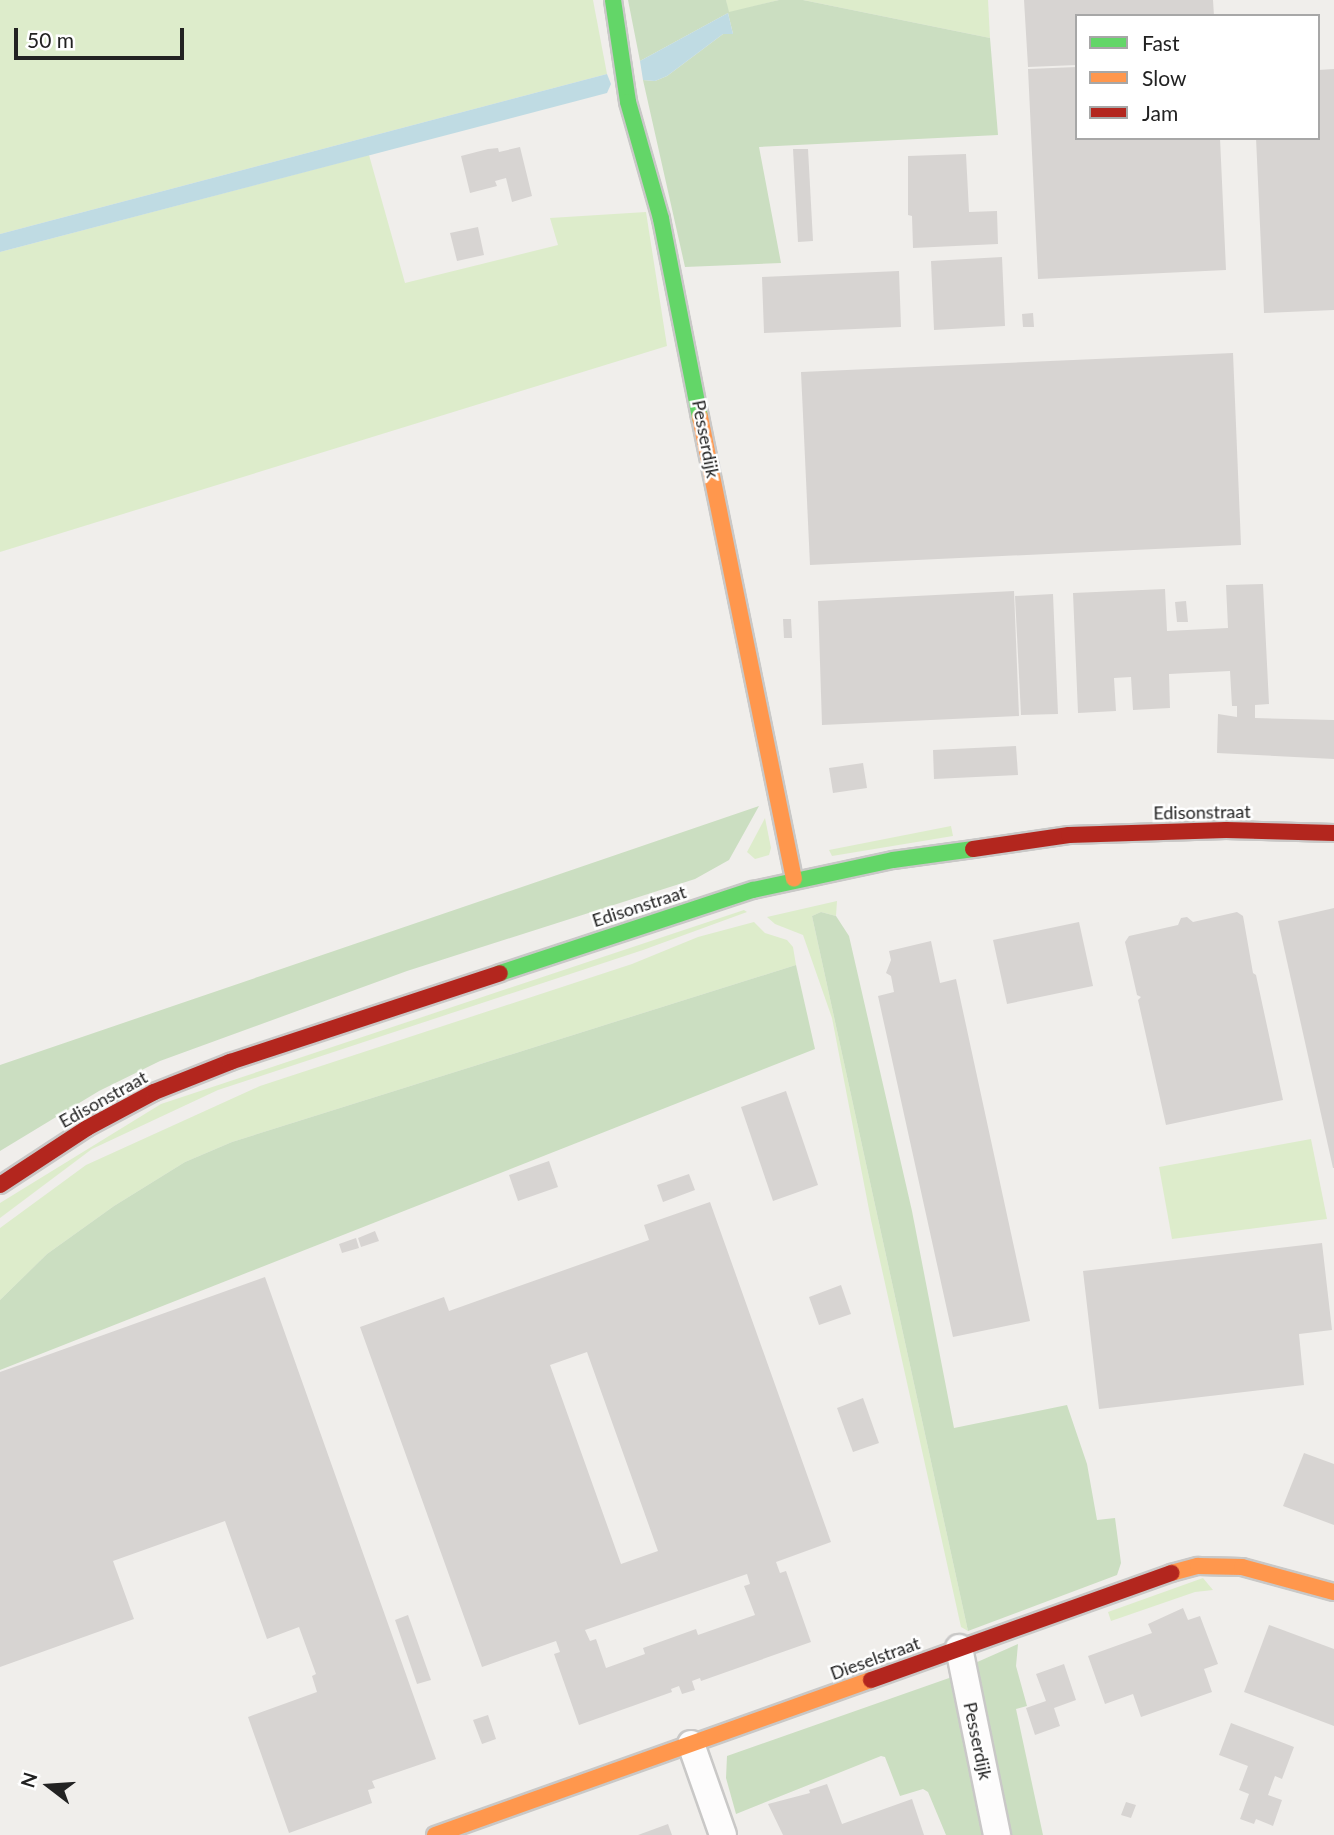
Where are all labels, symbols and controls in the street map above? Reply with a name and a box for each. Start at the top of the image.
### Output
scale bar [18,14,187,58]
legend [1075,14,1320,140]
text: 50 m [27,27,74,52]
text: Fast [1142,30,1179,55]
text: Slow [1142,65,1186,90]
text: Jam [1142,100,1178,125]
street label: Pesserdijk [688,398,724,480]
street label: Edisonstraat [1153,800,1251,824]
street label: Edisonstraat [589,881,689,931]
street label: Edisonstraat [55,1066,151,1132]
street label: Dieselstraat [827,1632,923,1684]
street label: Pesserdijk [959,1700,997,1782]
north arrow [14,1751,84,1821]
text: N [15,1769,42,1790]

